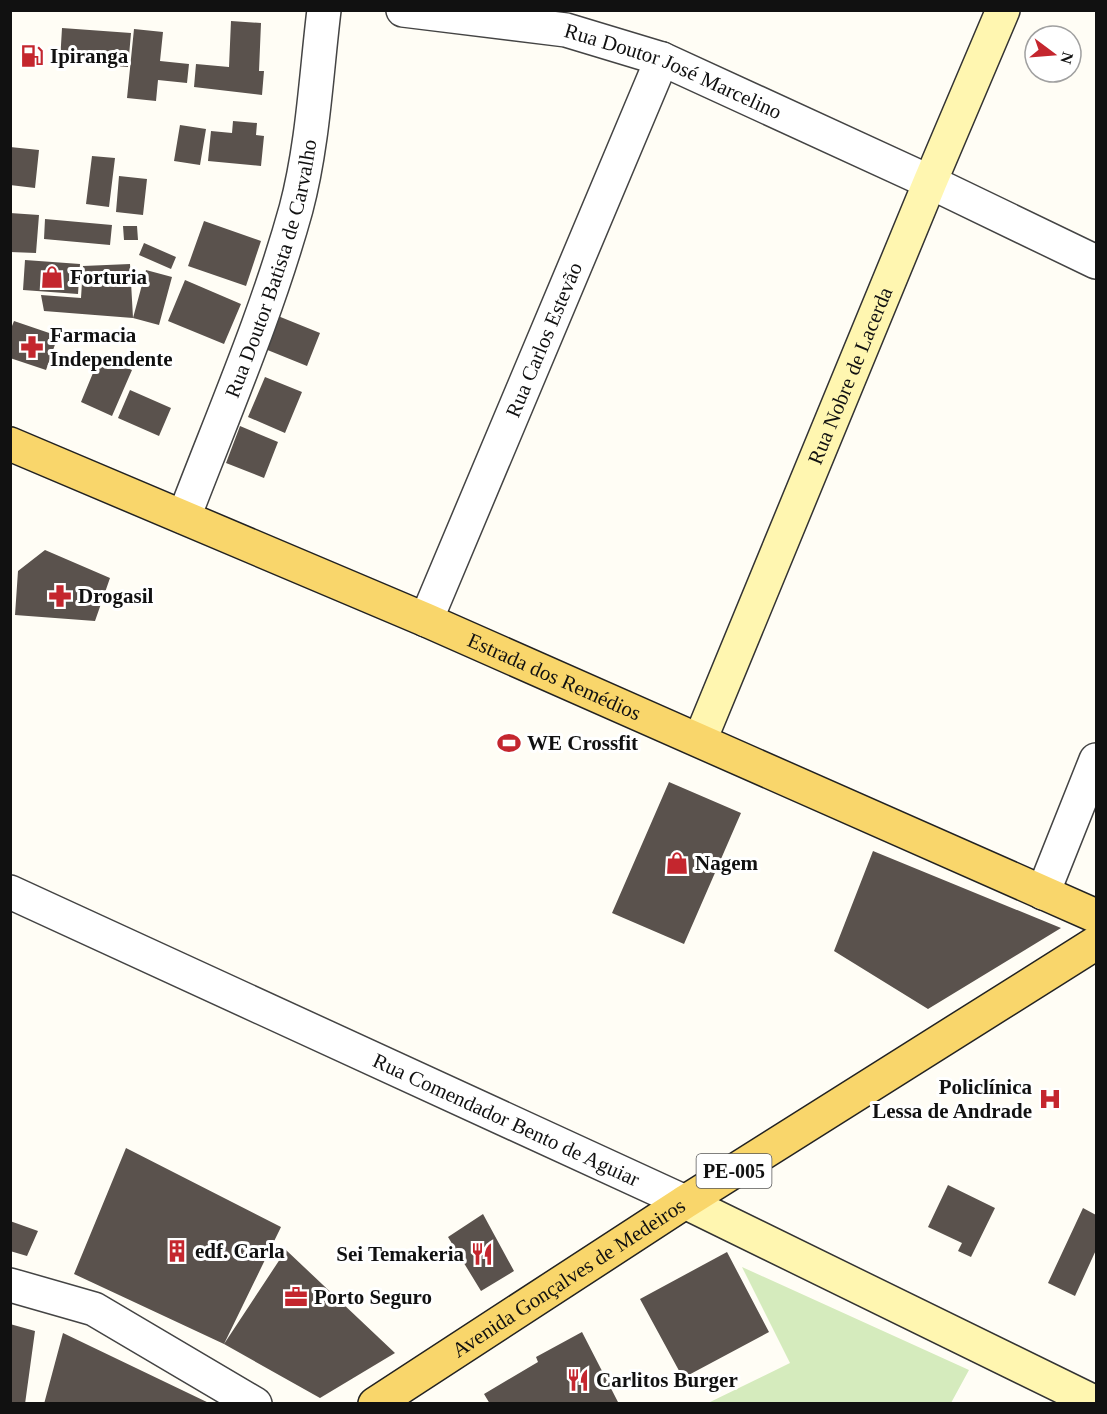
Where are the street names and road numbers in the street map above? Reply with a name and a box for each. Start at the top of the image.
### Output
street label: Rua Doutor José Marcelino [562,18,785,124]
street label: Rua Doutor Batista de Carvalho [220,138,322,401]
street label: Rua Carlos Estevão [501,259,587,421]
street label: Rua Nobre de Lacerda [803,283,898,468]
street label: Estrada dos Remédios [464,628,645,725]
street label: Rua Comendador Bento de Aguiar [369,1048,643,1191]
road number: PE-005 [696,1154,771,1188]
street label: Avenida Gonçalves de Medeiros [448,1193,690,1363]

